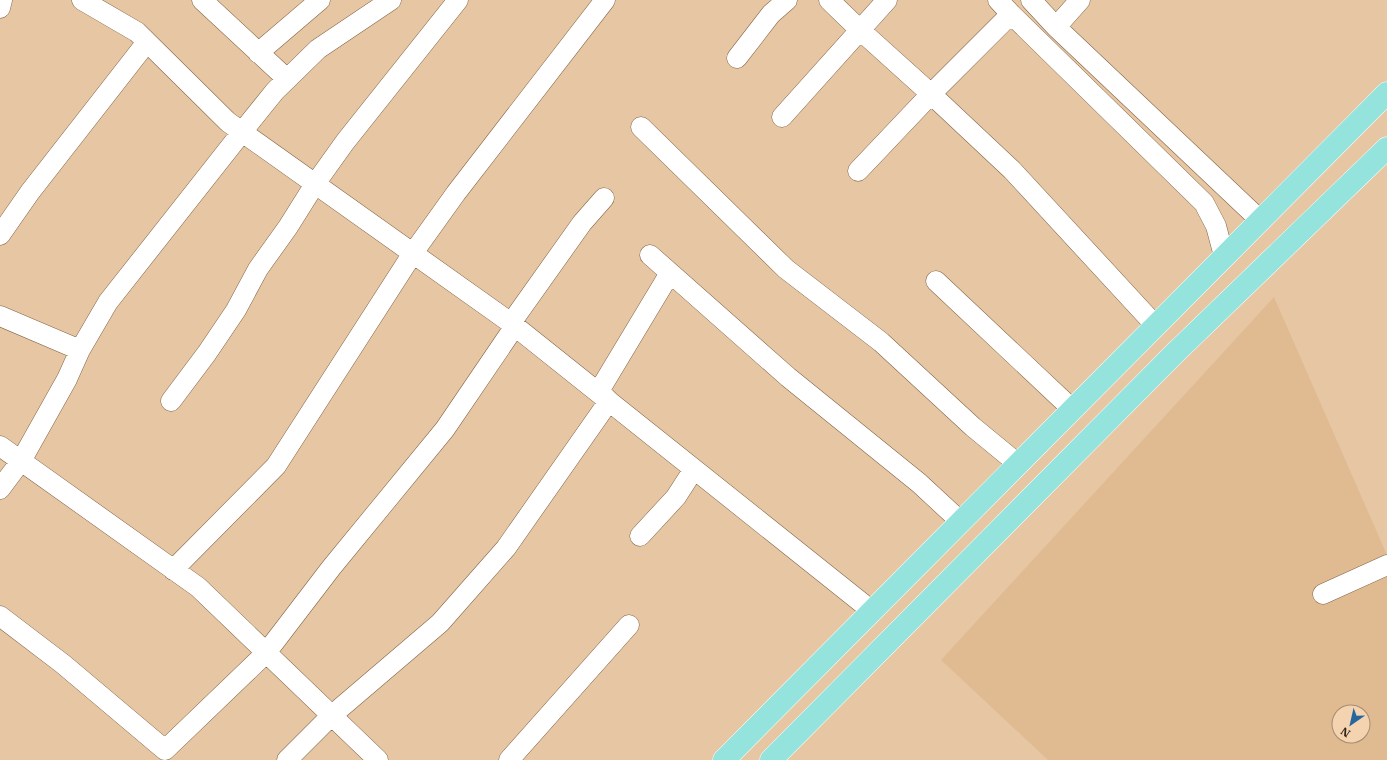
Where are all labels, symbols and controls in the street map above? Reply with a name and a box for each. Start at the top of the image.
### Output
north arrow [1331,704,1371,744]
text: N [1338,724,1353,741]

